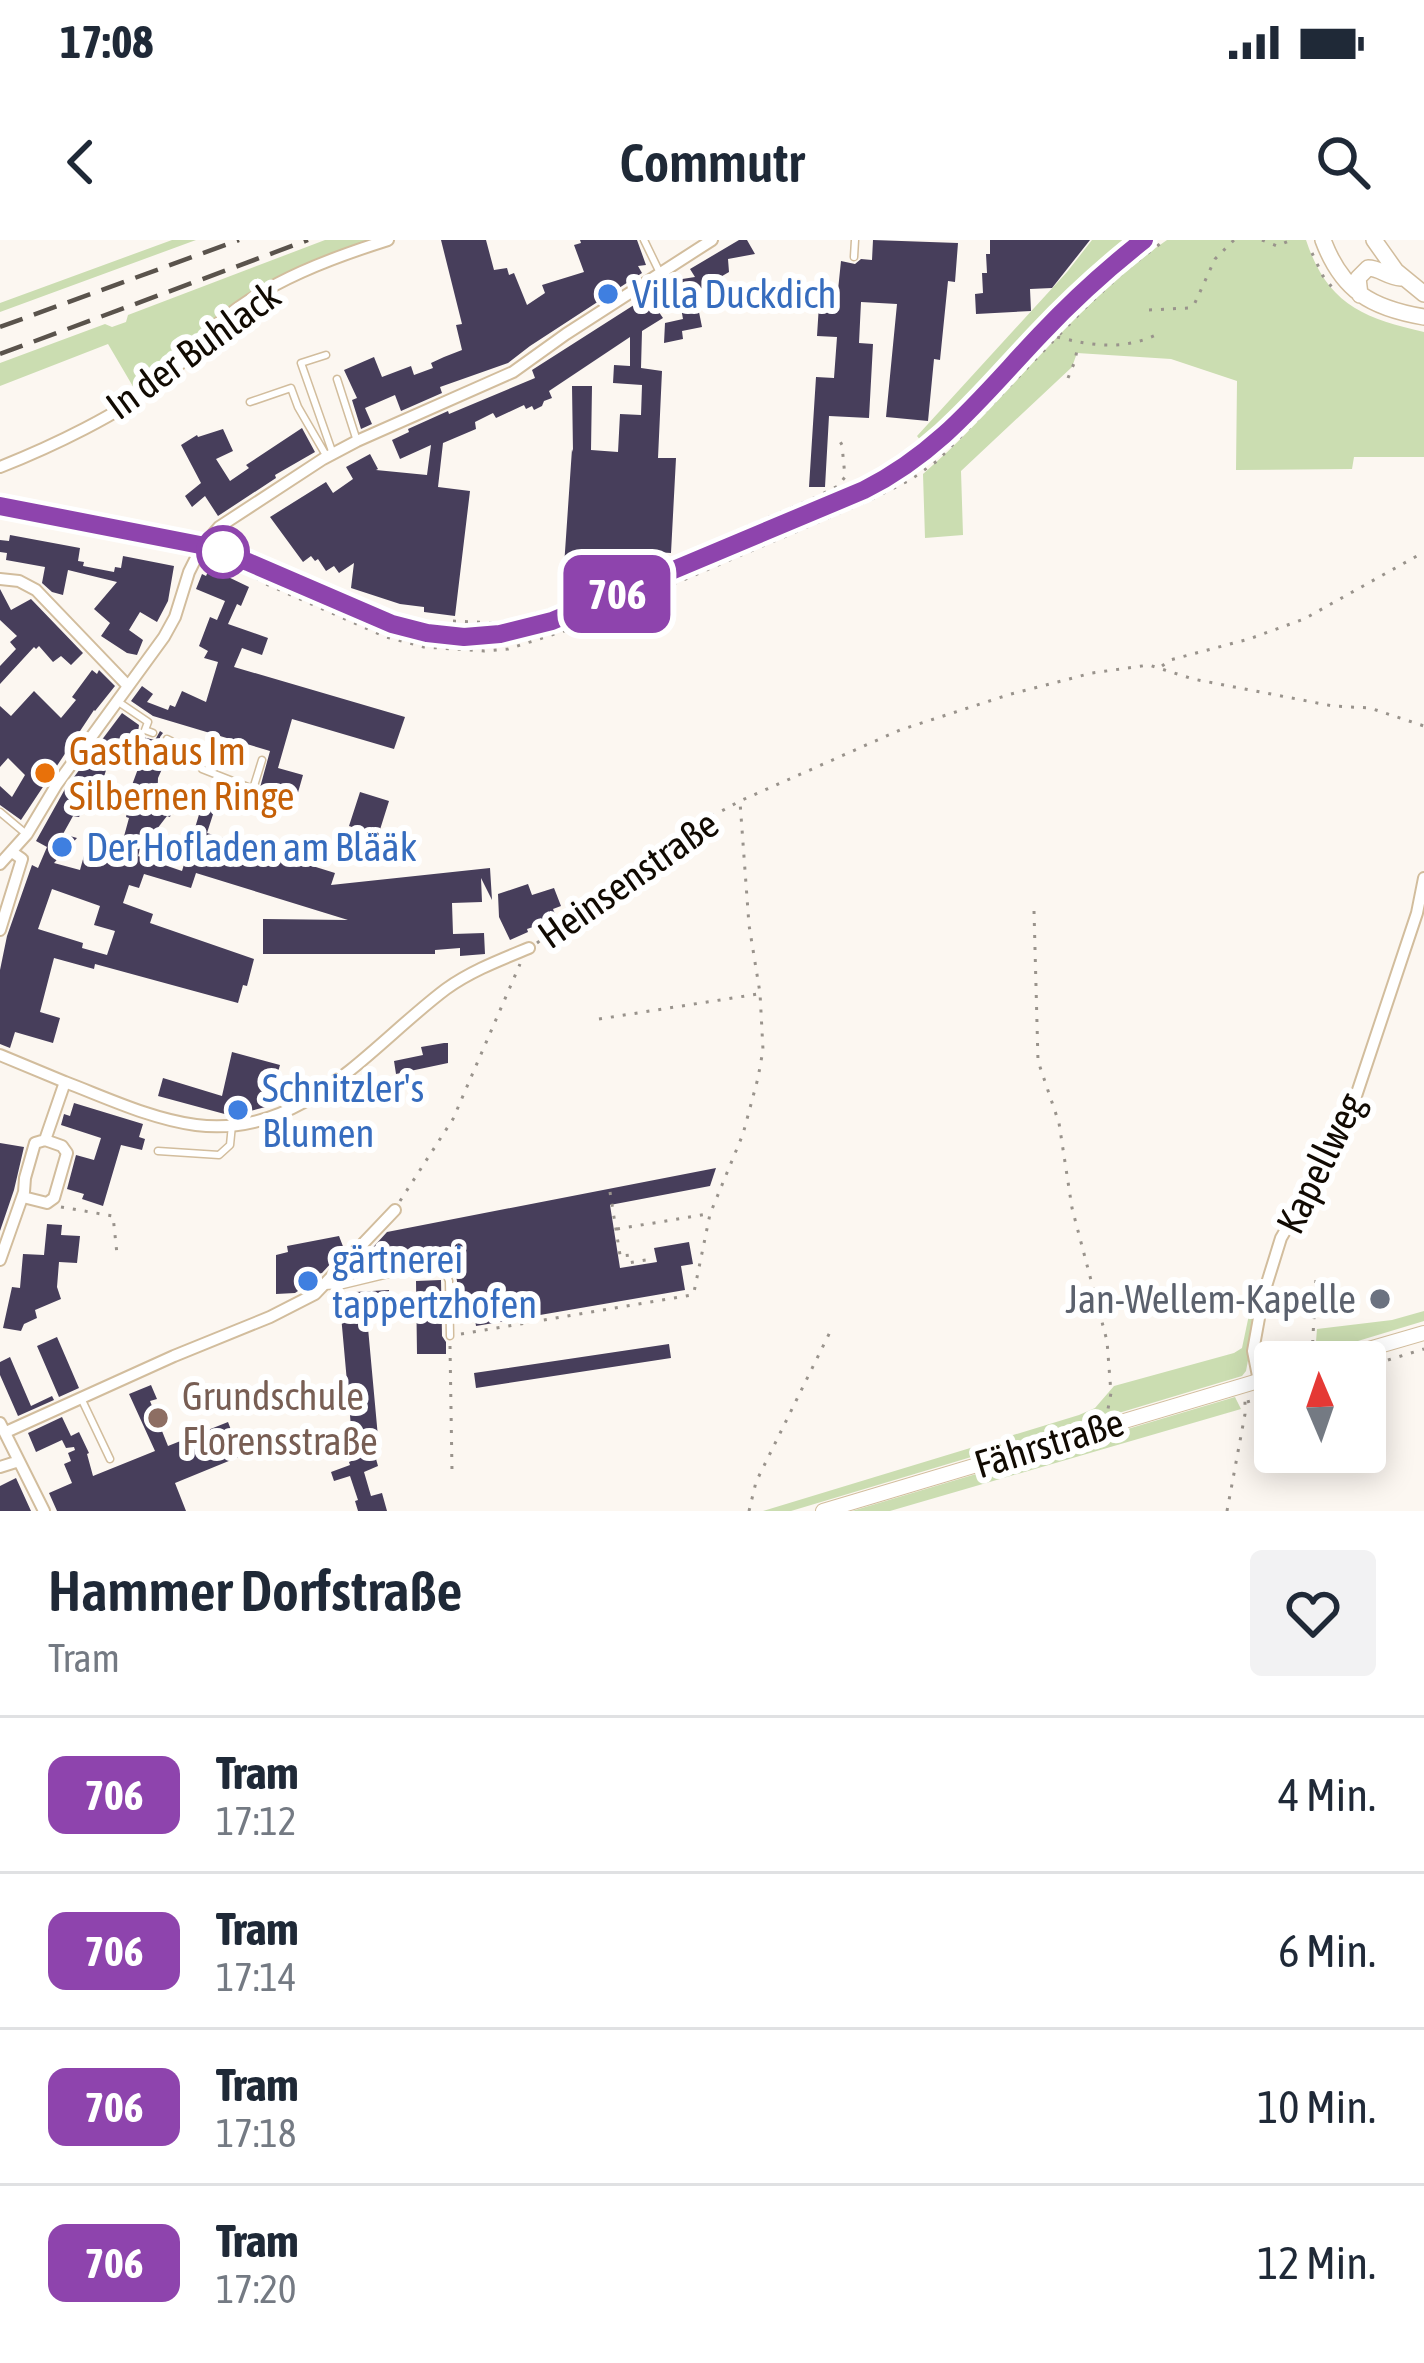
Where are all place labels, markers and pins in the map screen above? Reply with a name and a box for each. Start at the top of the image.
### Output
place label: Villa Duckdich [632,272,837,316]
marker: Villa Duckdich [595,281,621,307]
unlabelled marker [198,527,248,577]
place label: Gasthaus Im Silbernen Ringe [69,729,294,818]
marker: Gasthaus Im Silbernen Ringe [32,760,58,786]
place label: Der Hofladen am Blääk [86,825,417,869]
marker: Der Hofladen am Blääk [49,834,75,860]
place label: Schnitzler's Blumen [262,1066,424,1155]
marker: Schnitzler's Blumen [225,1097,251,1123]
place label: gärtnerei tappertzhofen [332,1237,537,1326]
marker: gärtnerei tappertzhofen [295,1268,321,1294]
place label: Jan-Wellem-Kapelle [1065,1277,1356,1321]
marker: Jan-Wellem-Kapelle [1367,1286,1393,1312]
place label: Grundschule Florensstraße [182,1374,378,1463]
marker: Grundschule Florensstraße [145,1405,171,1431]

